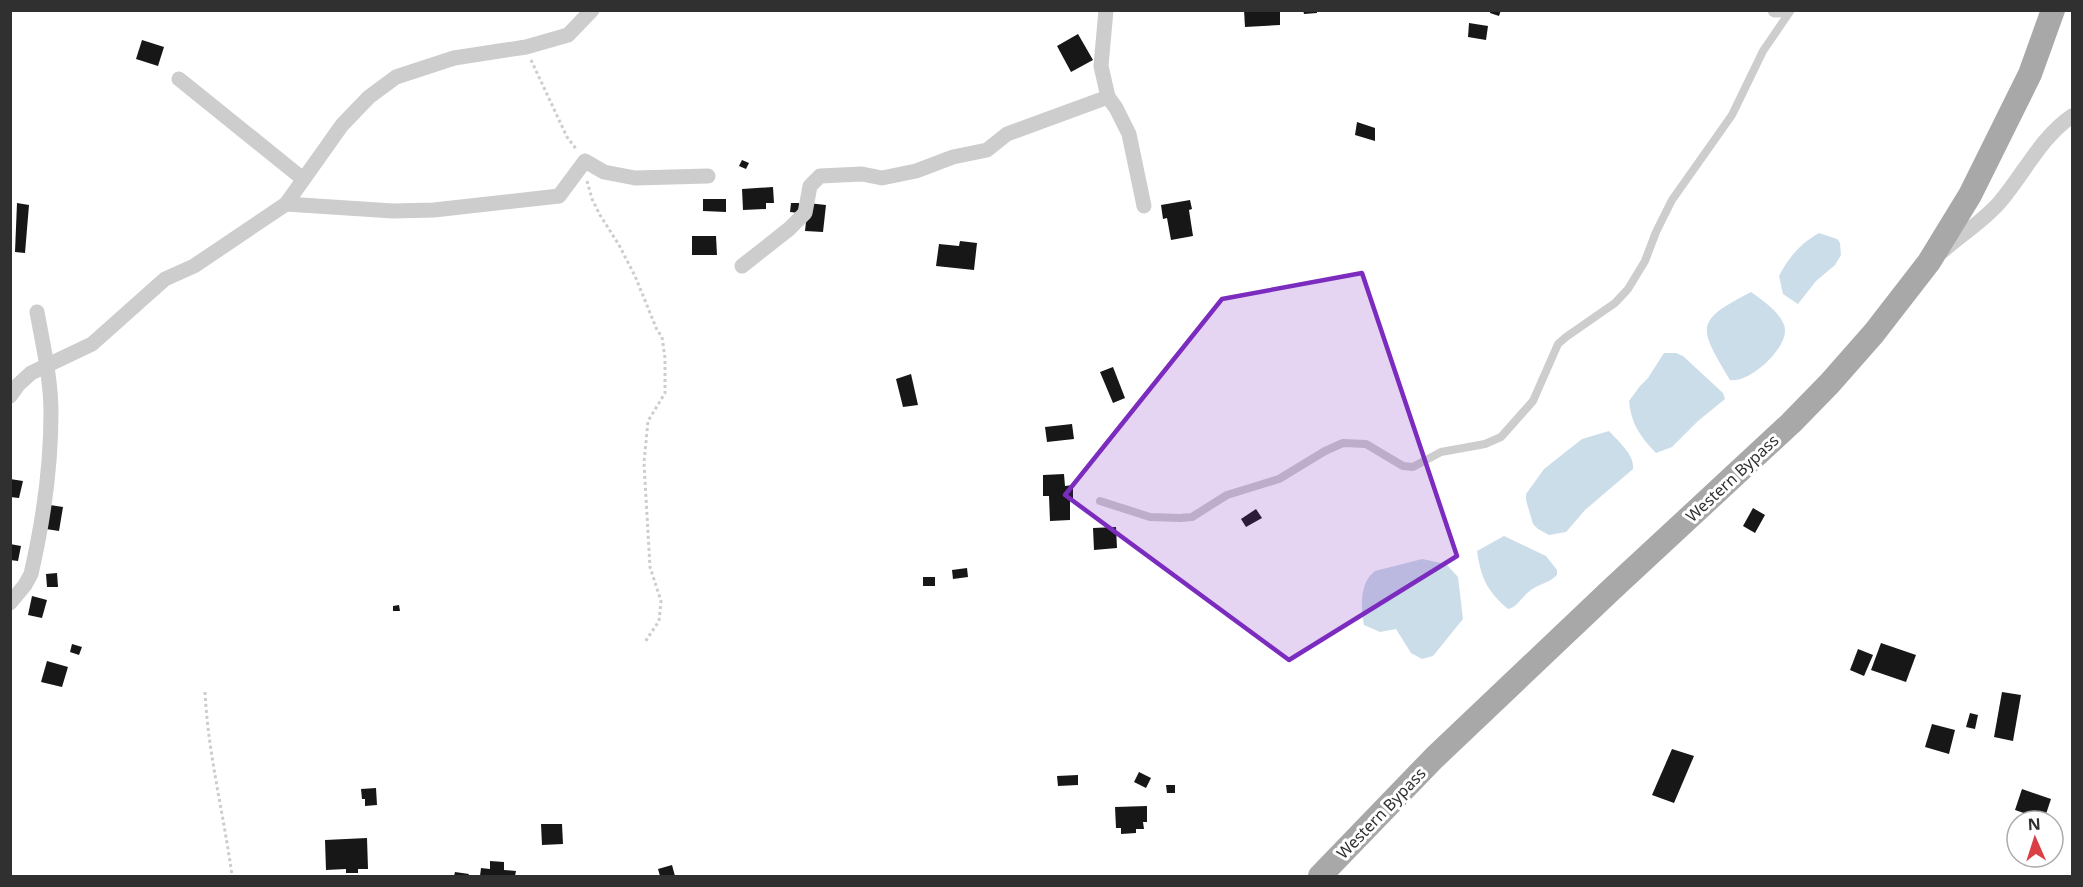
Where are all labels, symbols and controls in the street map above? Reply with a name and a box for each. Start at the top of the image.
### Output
street label: Western Bypass [1681,429,1783,527]
street label: Western Bypass [1332,762,1430,864]
north arrow [2005,809,2065,869]
text: N [2027,813,2041,835]

